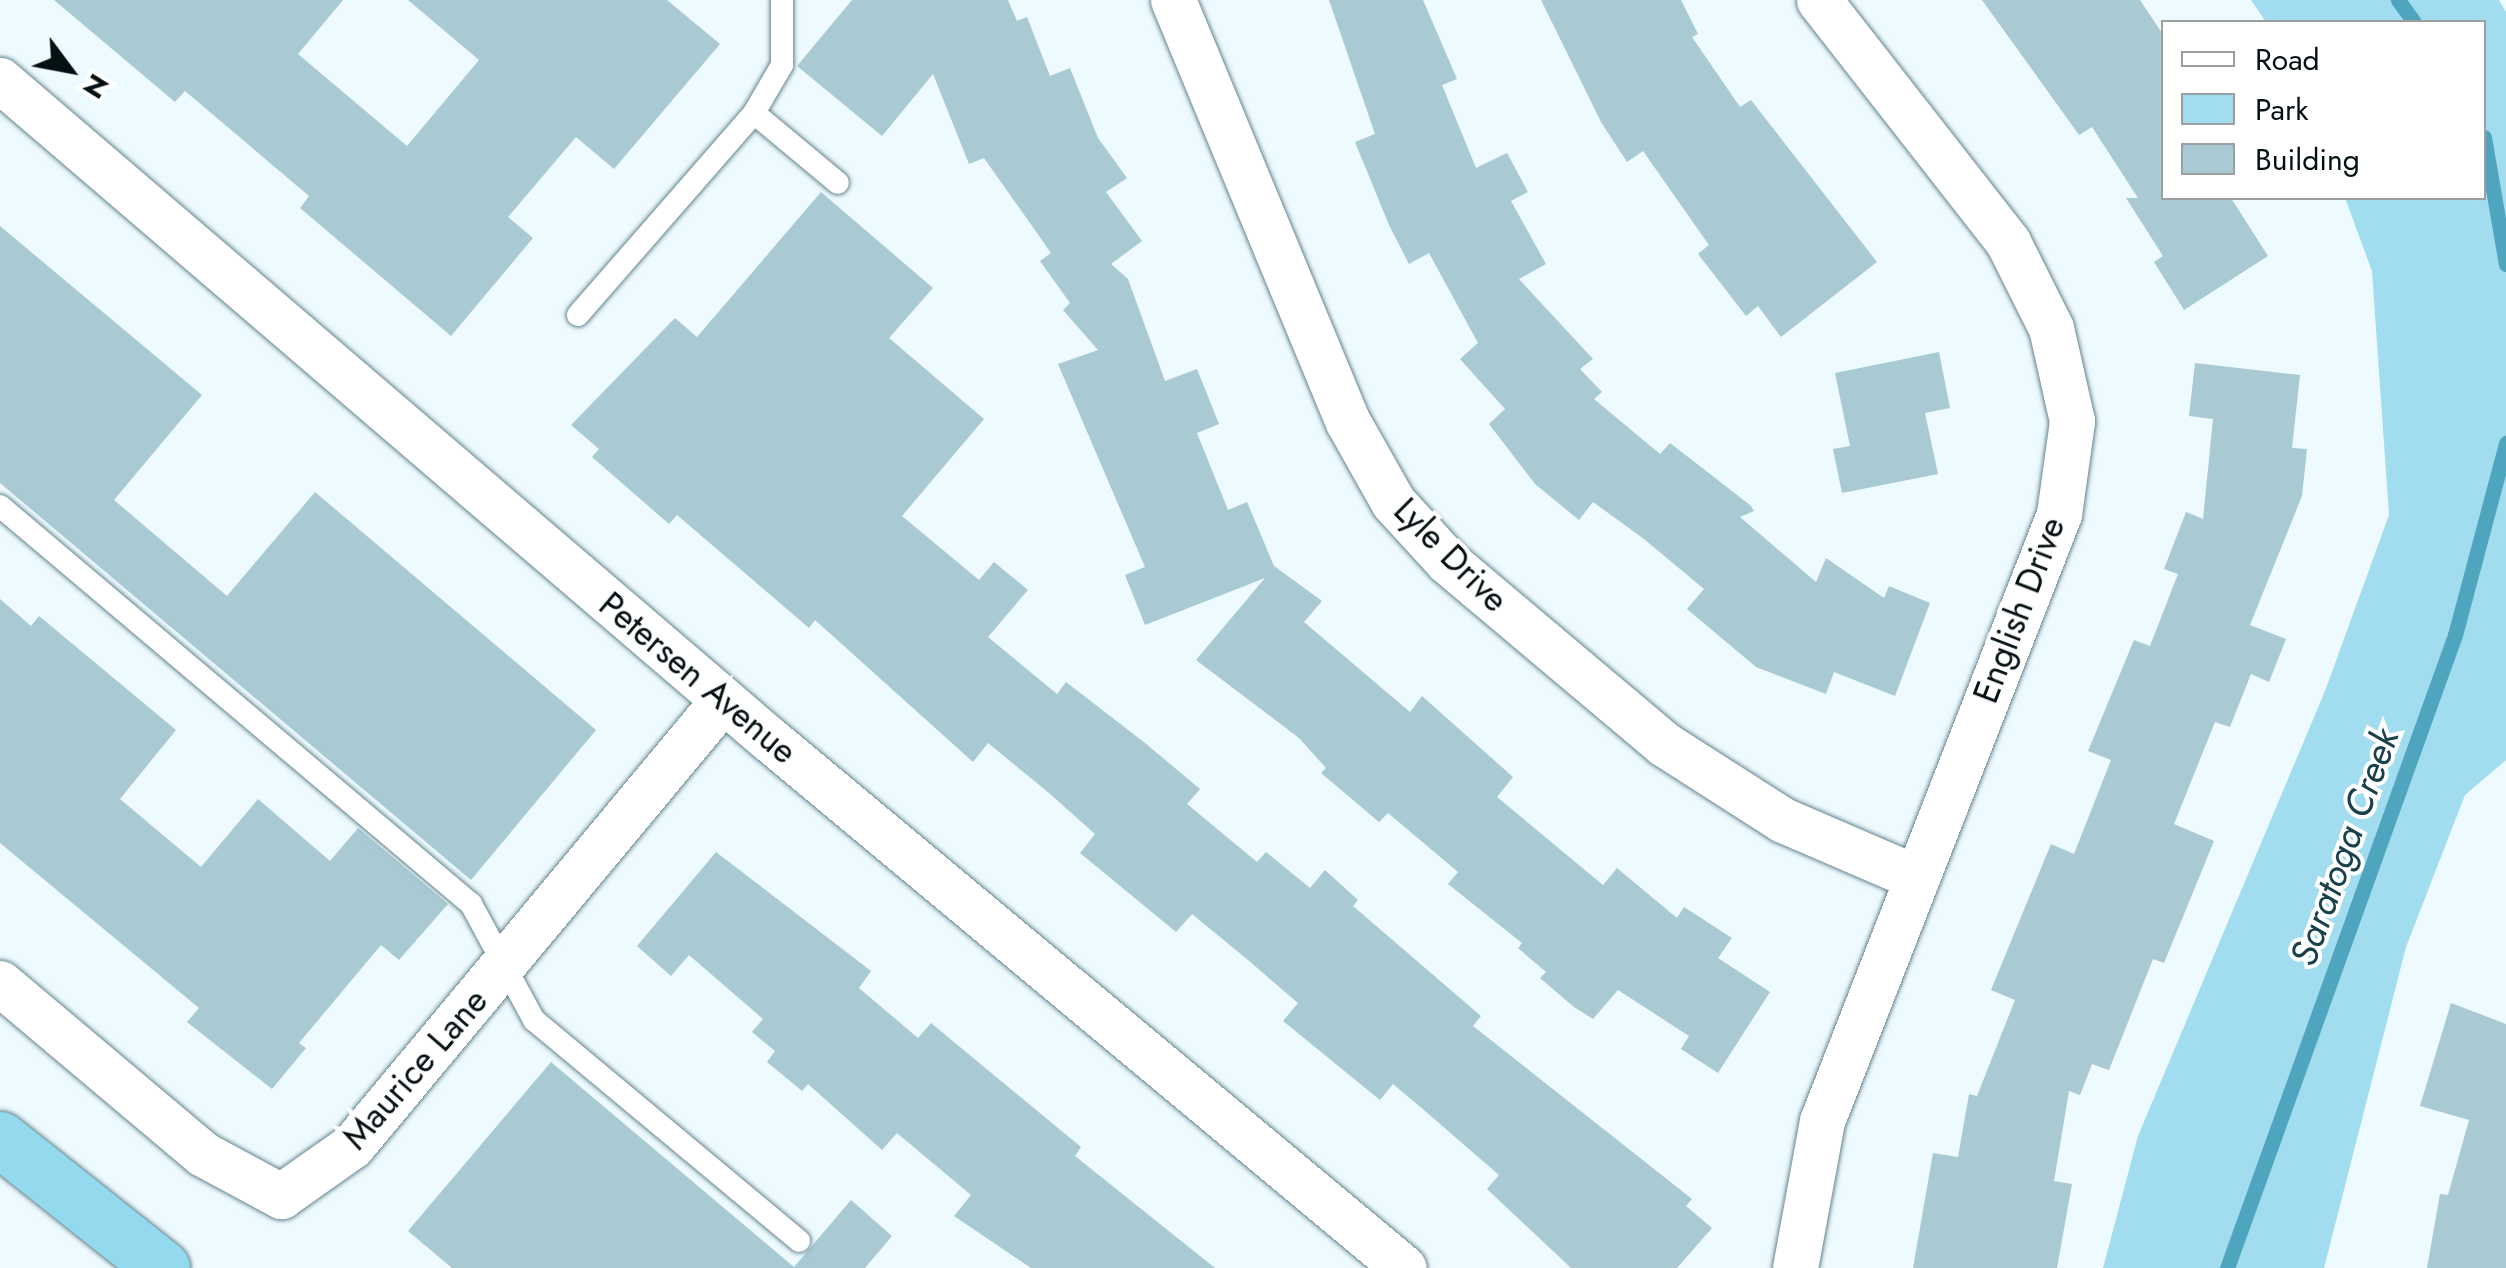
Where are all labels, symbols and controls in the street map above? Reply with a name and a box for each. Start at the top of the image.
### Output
north arrow [20,20,120,120]
legend [2161,20,2486,200]
text: Road [2255,38,2320,81]
text: N [73,66,119,106]
text: Park [2255,88,2308,131]
text: Building [2255,138,2360,181]
street label: Lyle Drive [1385,489,1517,621]
street label: English Drive [1964,511,2074,709]
street label: Petersen Avenue [591,583,805,773]
water label: Saratoga Creek [2280,722,2408,972]
street label: Maurice Lane [334,980,496,1158]

